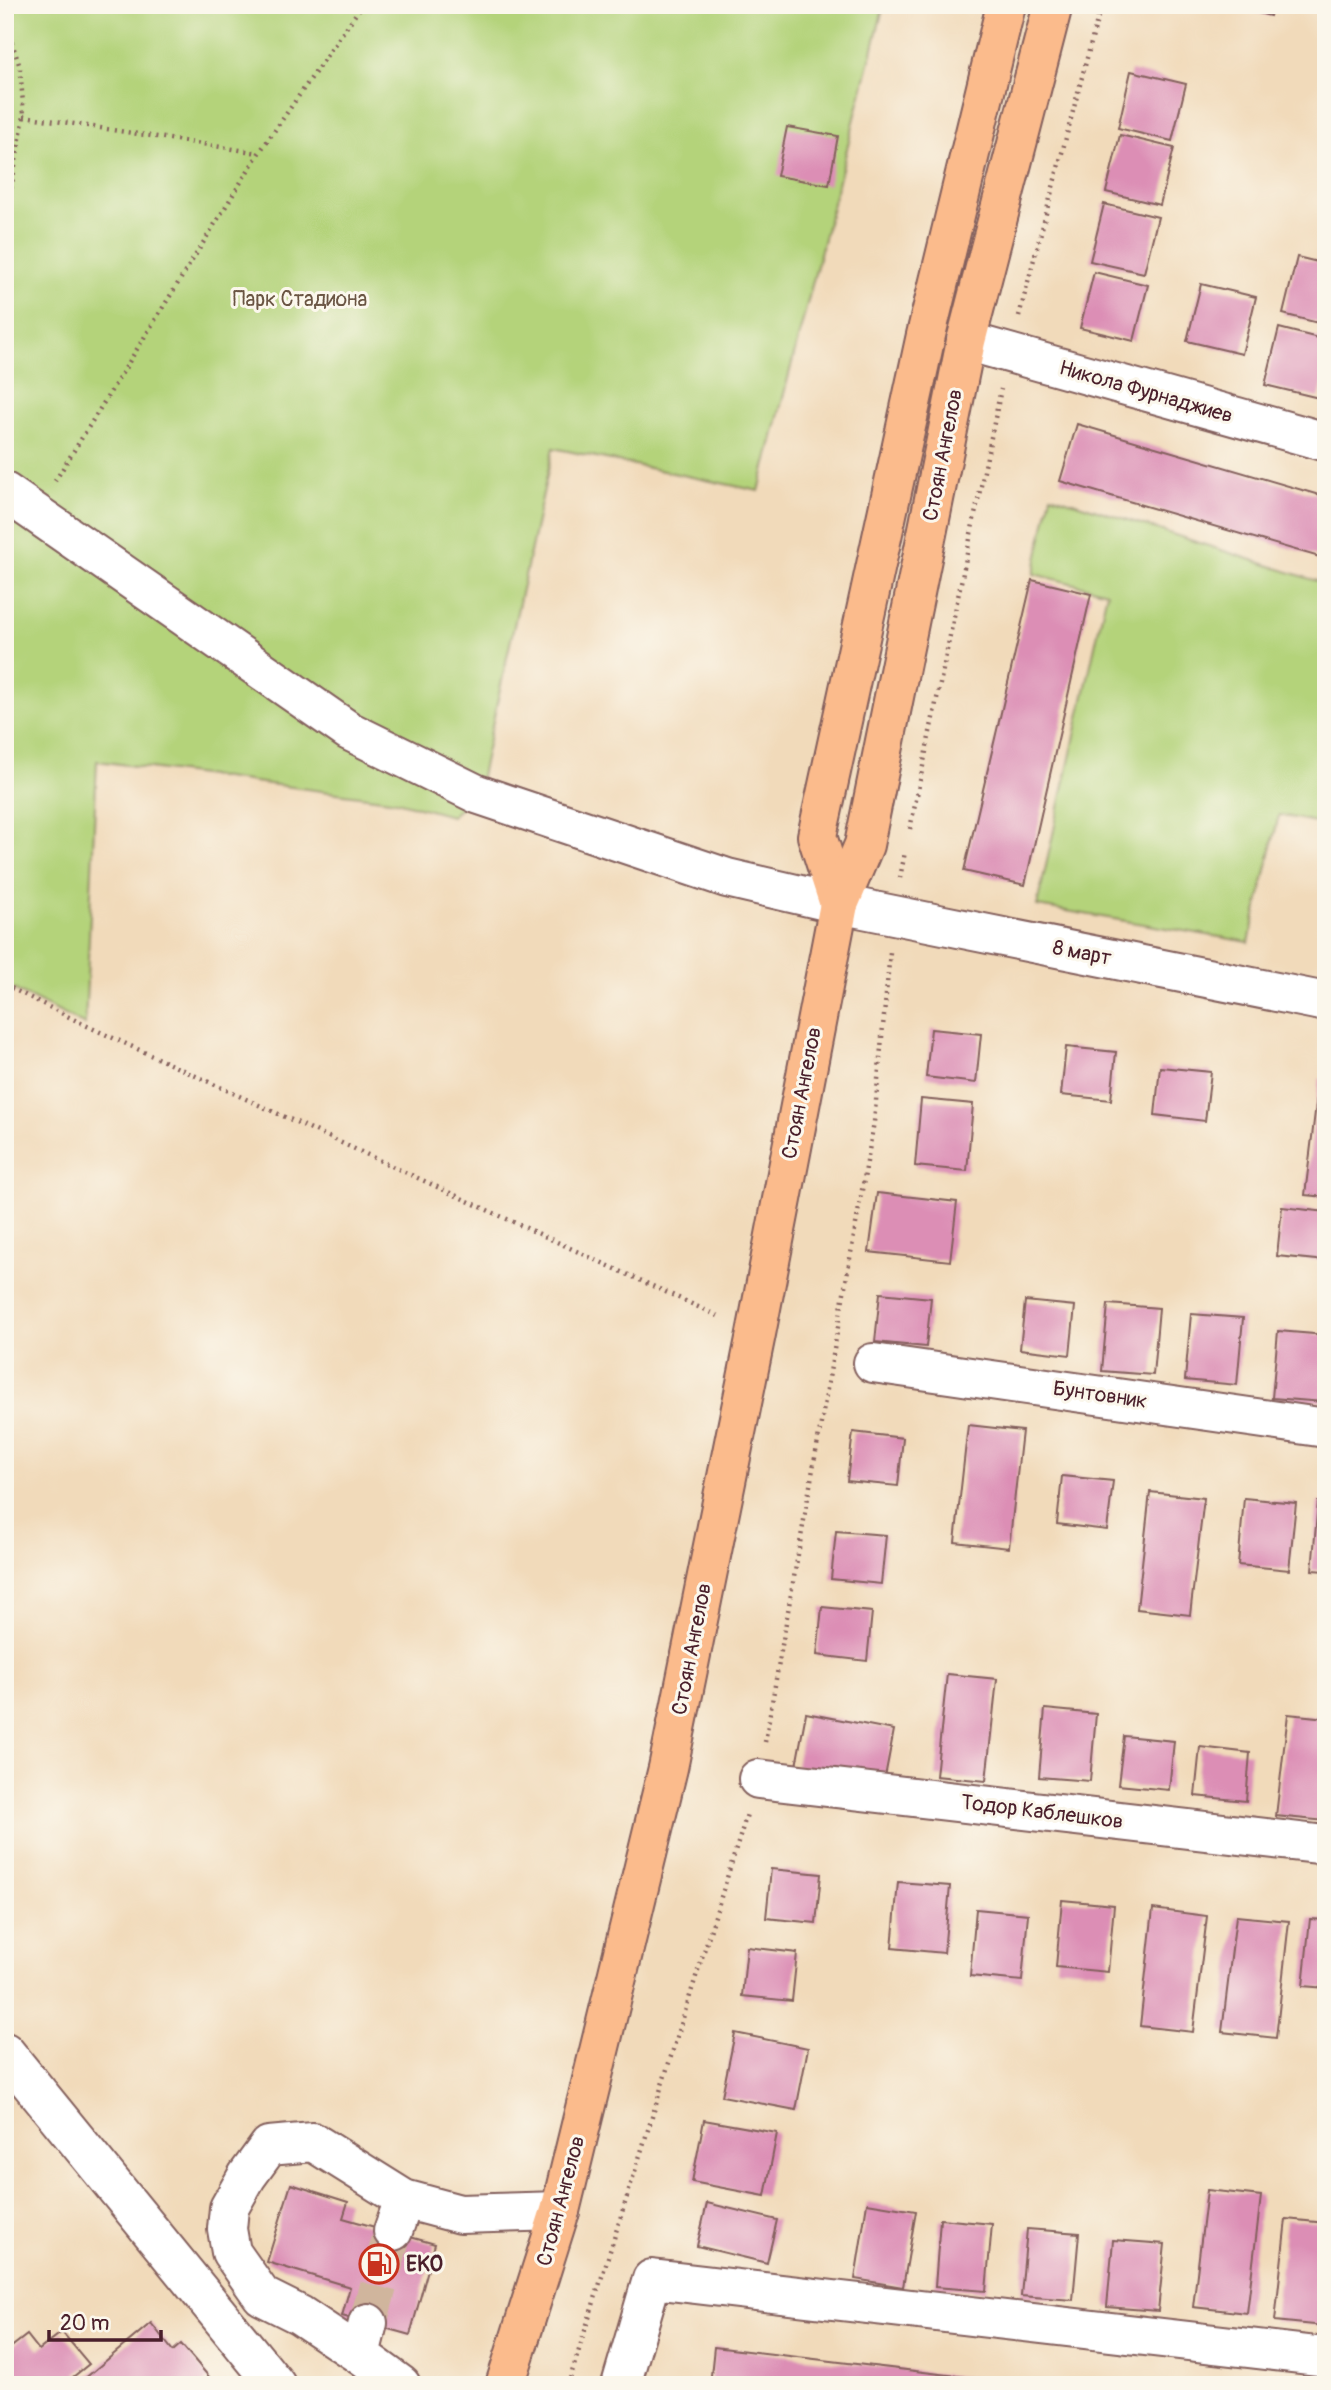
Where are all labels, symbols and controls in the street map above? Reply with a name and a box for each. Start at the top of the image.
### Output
park label: Парк Стадиона [233,286,367,313]
street label: Никола Фурнаджиев [1056,354,1236,430]
street label: Стоян Ангелов [917,387,969,523]
street label: 8 март [1050,934,1114,972]
street label: Стоян Ангелов [776,1025,828,1161]
street label: Бунтовник [1051,1375,1149,1415]
street label: Стоян Ангелов [666,1581,718,1717]
street label: Тодор Каблешков [959,1789,1125,1835]
street label: Стоян Ангелов [531,2133,591,2269]
fuel station icon: EKO [358,2243,400,2285]
place label: EKO [406,2251,443,2278]
scale bar [49,2299,161,2343]
text: 20 m [60,2310,109,2337]

